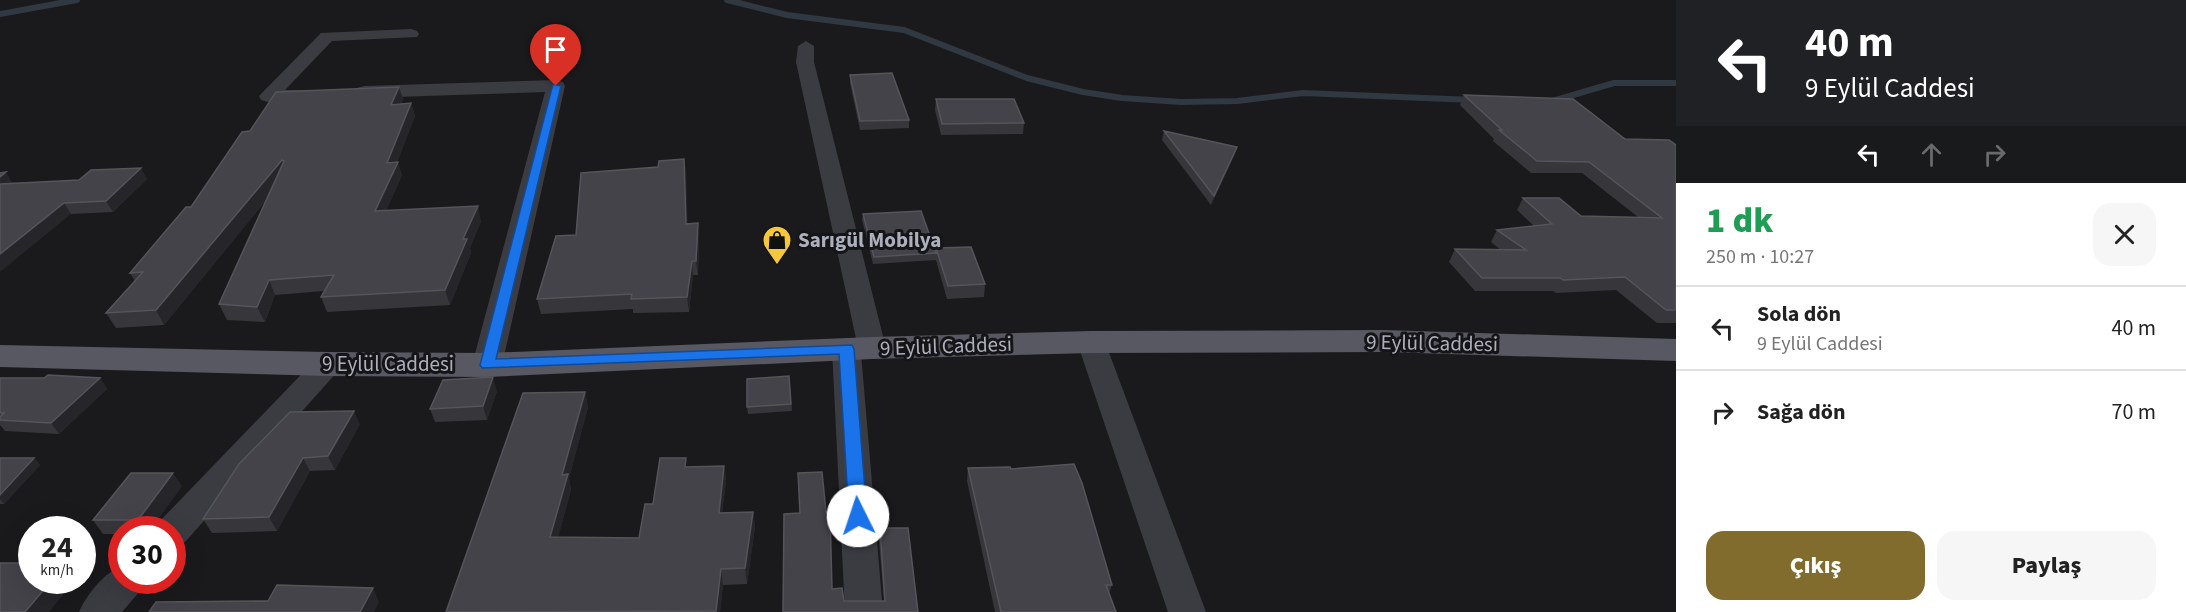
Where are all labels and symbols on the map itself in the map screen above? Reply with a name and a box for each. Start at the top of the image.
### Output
pin [530,24,581,86]
shop icon: Sarıgül Mobilya [761,224,793,266]
place label: Sarıgül Mobilya [798,225,941,255]
street label: 9 Eylül Caddesi [1366,327,1498,359]
street label: 9 Eylül Caddesi [880,329,1012,363]
street label: 9 Eylül Caddesi [322,349,454,379]
position arrow [826,484,890,548]
speed limit sign: 30 [108,516,186,594]

